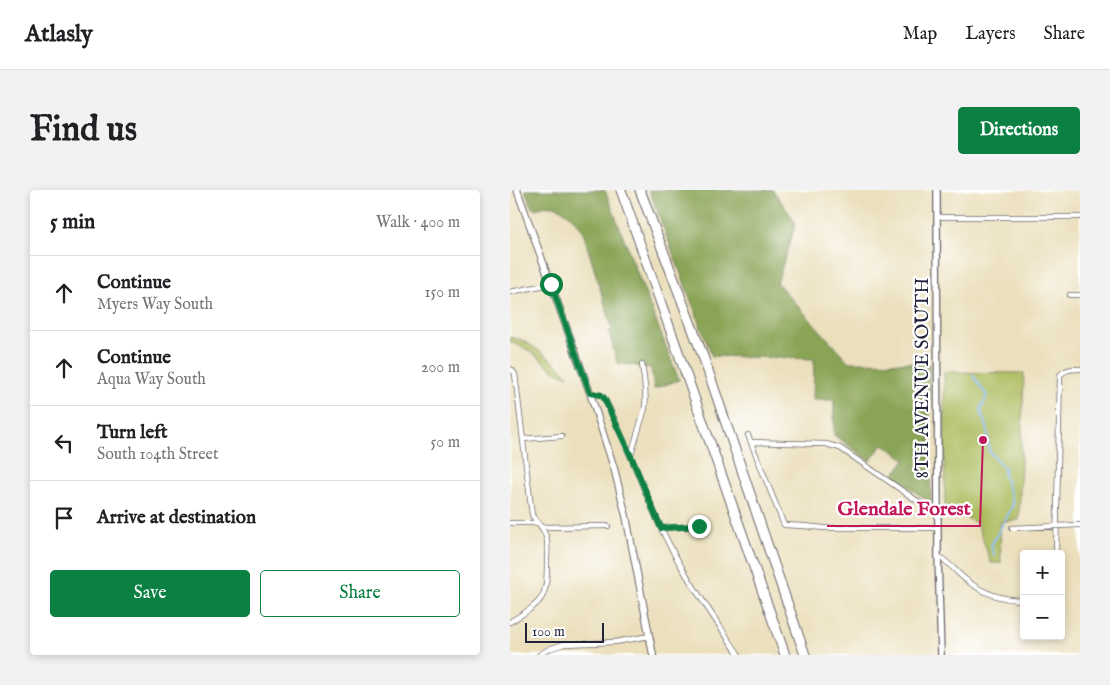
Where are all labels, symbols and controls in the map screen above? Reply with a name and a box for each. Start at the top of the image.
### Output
text: Atlasly [25,19,93,50]
text: Map [903,23,937,46]
text: Layers [965,23,1016,46]
text: Share [1044,23,1085,46]
button: Directions [958,107,1080,154]
text: Find us [30,108,137,153]
text: 5 min [50,209,95,236]
text: Walk · 400 m [376,213,460,233]
text: Continue [97,271,171,295]
route start [540,273,563,296]
street label: 8TH AVENUE SOUTH [911,278,935,478]
icon: ahead [50,279,78,307]
text: 150 m [425,283,460,303]
text: Myers Way South [97,295,213,315]
text: Continue [97,346,171,370]
icon: ahead [50,354,78,382]
text: 200 m [421,358,460,378]
text: Aqua Way South [97,370,206,390]
text: Turn left [97,421,168,445]
icon: left [50,429,78,457]
text: 50 m [431,433,460,453]
text: South 104th Street [97,445,218,465]
callout: Glendale Forest [827,491,980,526]
text: Glendale Forest [837,497,971,522]
icon: arrive [50,504,78,532]
text: Arrive at destination [97,506,256,530]
route end [688,515,711,538]
map controls [1020,550,1065,640]
button: + [1020,550,1065,595]
button: Save [50,570,250,617]
button: Share [260,570,460,617]
button: − [1020,595,1065,640]
scale bar [525,620,604,643]
text: 100 m [532,623,565,641]

